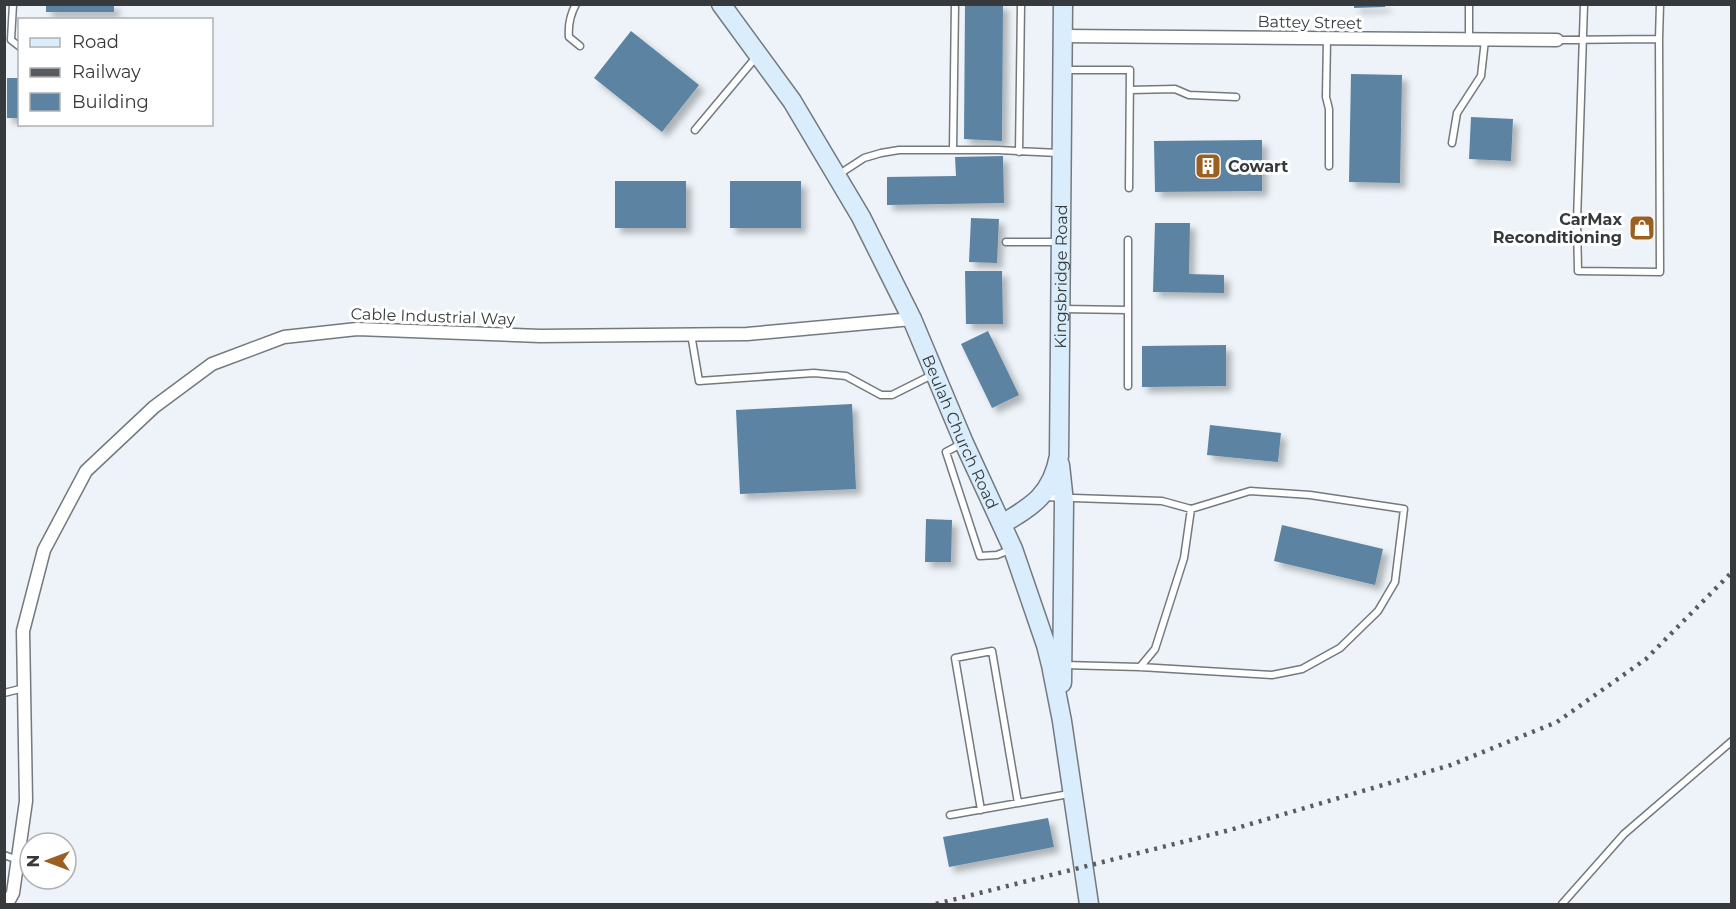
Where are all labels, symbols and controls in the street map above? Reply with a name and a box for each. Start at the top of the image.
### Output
street label: Battey Street [1257,12,1363,33]
legend [18,18,213,126]
text: Road [72,31,119,53]
text: Railway [72,61,141,83]
text: Building [72,91,149,113]
building icon: Cowart [1193,151,1223,181]
place label: Cowart [1228,157,1288,176]
street label: Kingsbridge Road [1051,204,1071,349]
place label: CarMax Reconditioning [1493,210,1622,247]
shop icon: CarMax Reconditioning [1627,213,1657,243]
street label: Cable Industrial Way [350,304,516,329]
street label: Beulah Church Road [918,352,1002,512]
north arrow [18,831,78,891]
text: N [24,855,43,867]

